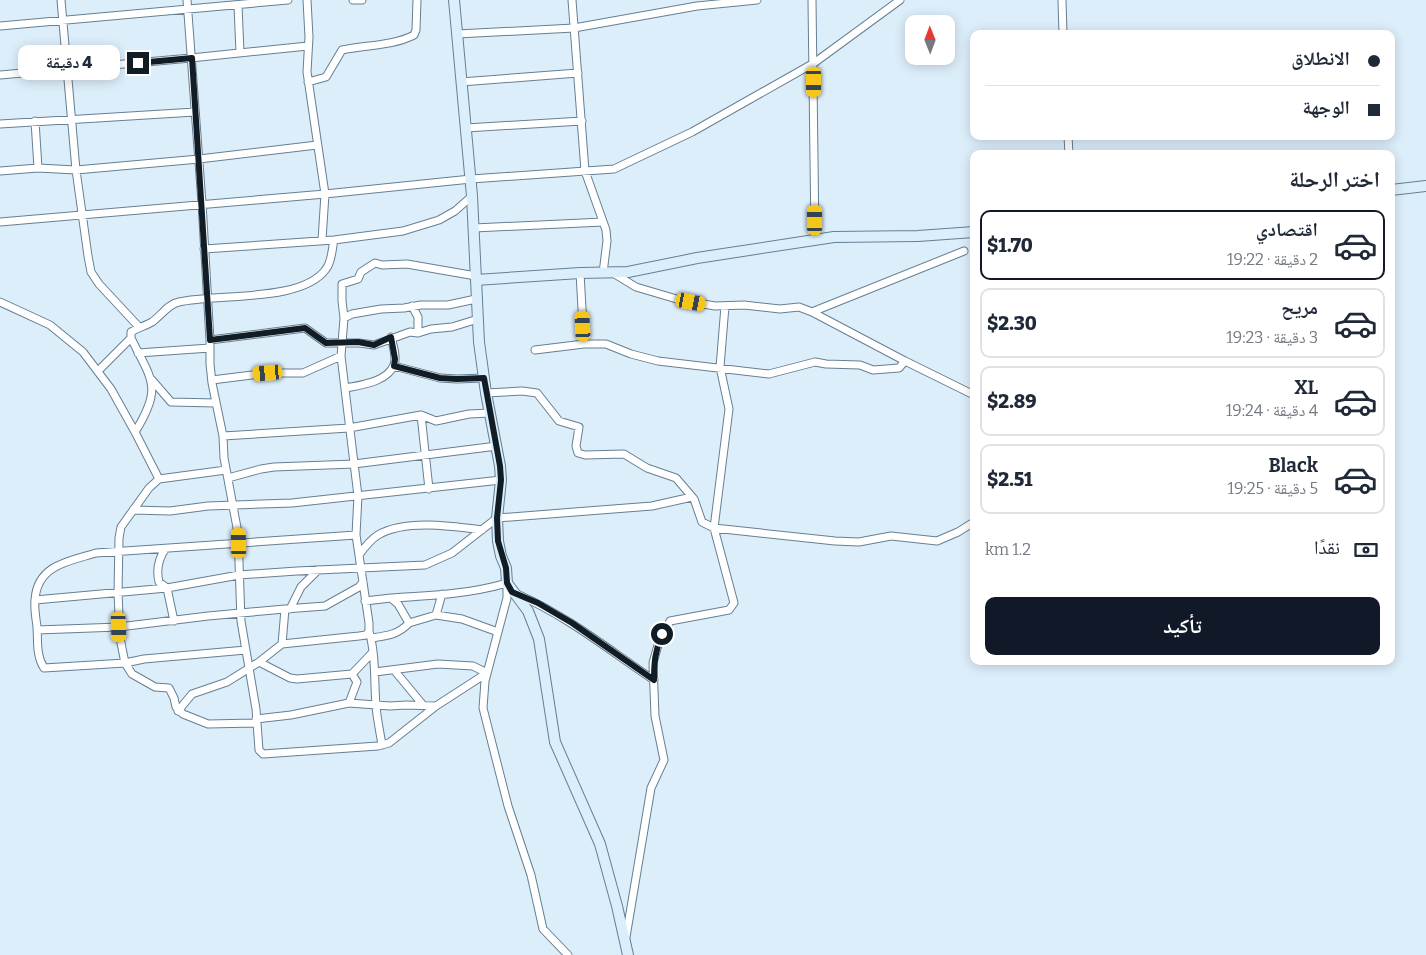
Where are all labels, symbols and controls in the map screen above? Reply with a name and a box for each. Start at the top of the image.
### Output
north arrow [905,15,955,65]
map controls [905,15,955,65]
callout: 4 دقيقة [18,46,120,80]
text: الانطلاق [1291,47,1350,70]
route end [127,52,149,74]
text: 4 دقيقة [46,53,92,72]
car [806,67,821,97]
text: الوجهة [1302,96,1350,119]
text: اختر الرحلة [1289,166,1380,193]
car [807,205,822,235]
text: اقتصادي [1256,218,1318,241]
icon: car [1333,223,1378,268]
text: $1.70 [987,234,1033,257]
text: 2 دقيقة · 19:22 [1227,250,1318,269]
car [674,292,707,312]
text: مريح [1281,296,1318,319]
icon: car [1333,301,1378,346]
car [574,311,591,341]
text: $2.30 [987,312,1037,335]
text: 3 دقيقة · 19:23 [1226,328,1318,347]
car [252,364,283,382]
text: XL [1294,376,1318,399]
icon: car [1333,379,1378,424]
text: $2.89 [987,390,1037,413]
text: 4 دقيقة · 19:24 [1226,401,1318,420]
text: Black [1268,454,1318,477]
icon: car [1333,457,1378,502]
text: $2.51 [987,468,1033,491]
text: 5 دقيقة · 19:25 [1227,479,1318,498]
car [231,528,246,558]
text: نقدًا [1314,536,1340,559]
icon: cash [1352,536,1380,564]
text: 1.2 km [985,540,1031,559]
button: تأكيد [985,597,1380,655]
car [110,612,127,642]
route start [651,623,673,645]

